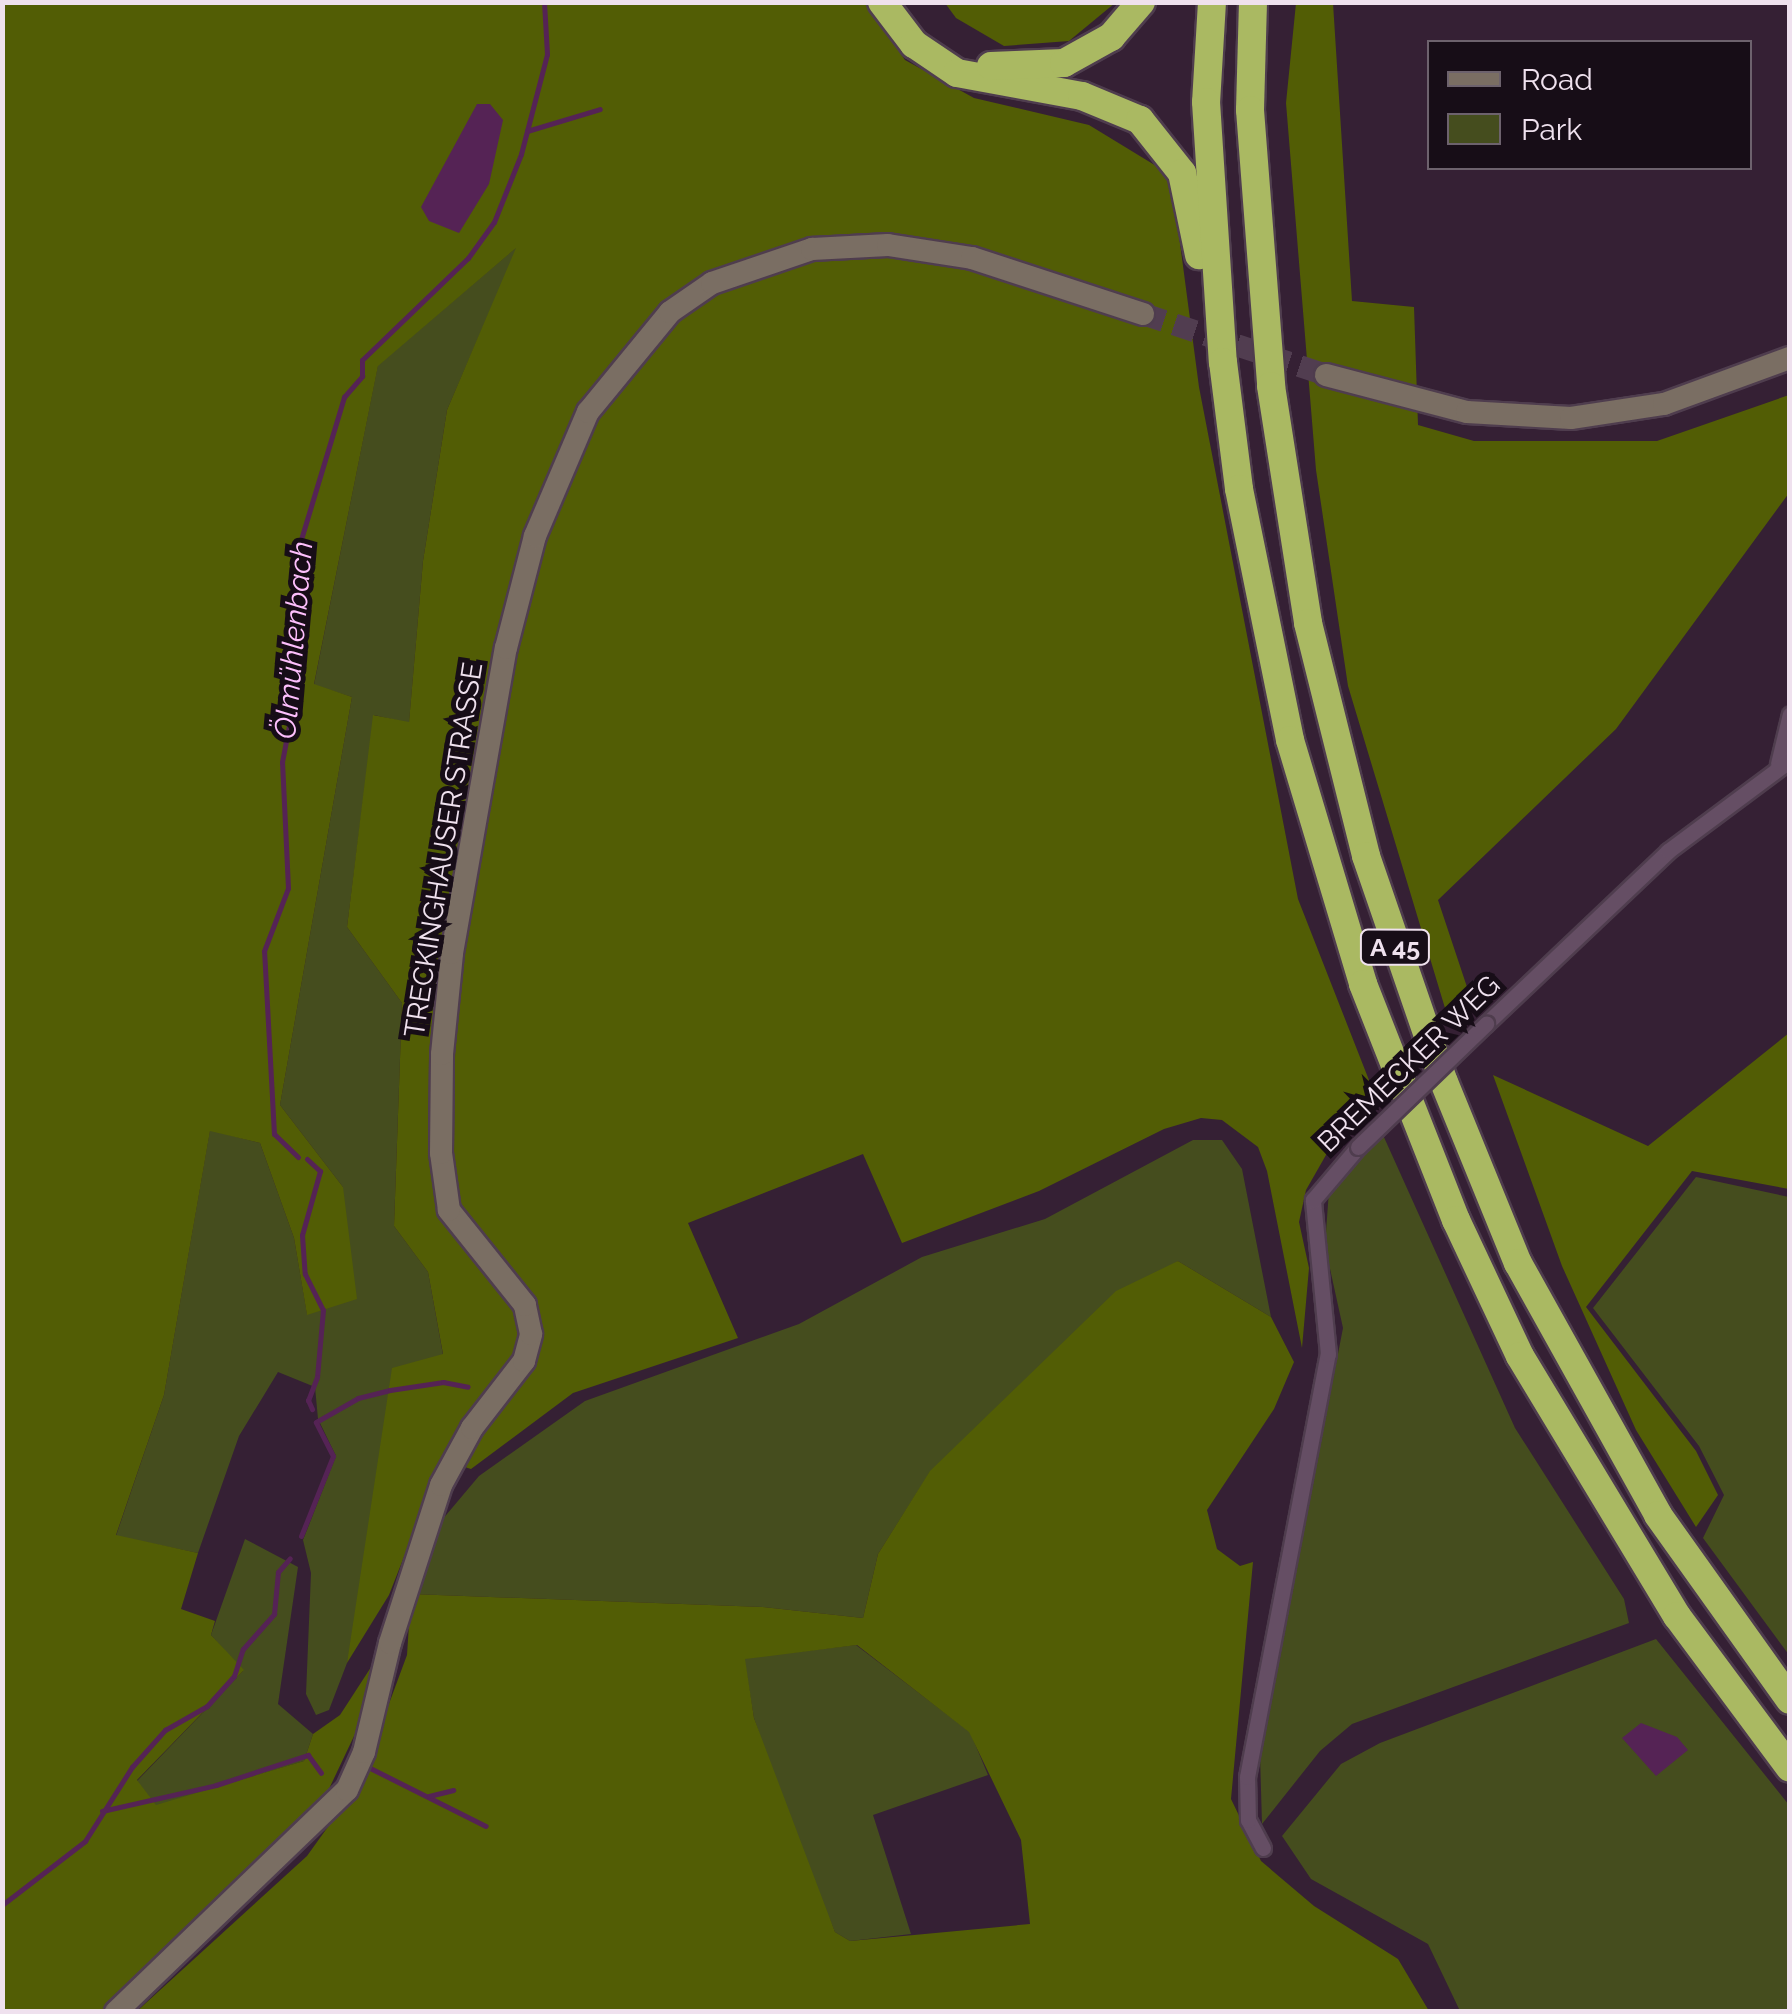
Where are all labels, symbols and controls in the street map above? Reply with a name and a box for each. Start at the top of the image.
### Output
legend [1427,40,1752,170]
text: Road [1521,62,1593,97]
text: Park [1521,112,1582,147]
water label: Ölmühlenbach [267,539,321,741]
street label: TRECKINGHAUSER STRASSE [398,660,490,1040]
road number: A 45 [1358,927,1432,967]
street label: BREMECKER WEG [1311,968,1507,1160]

